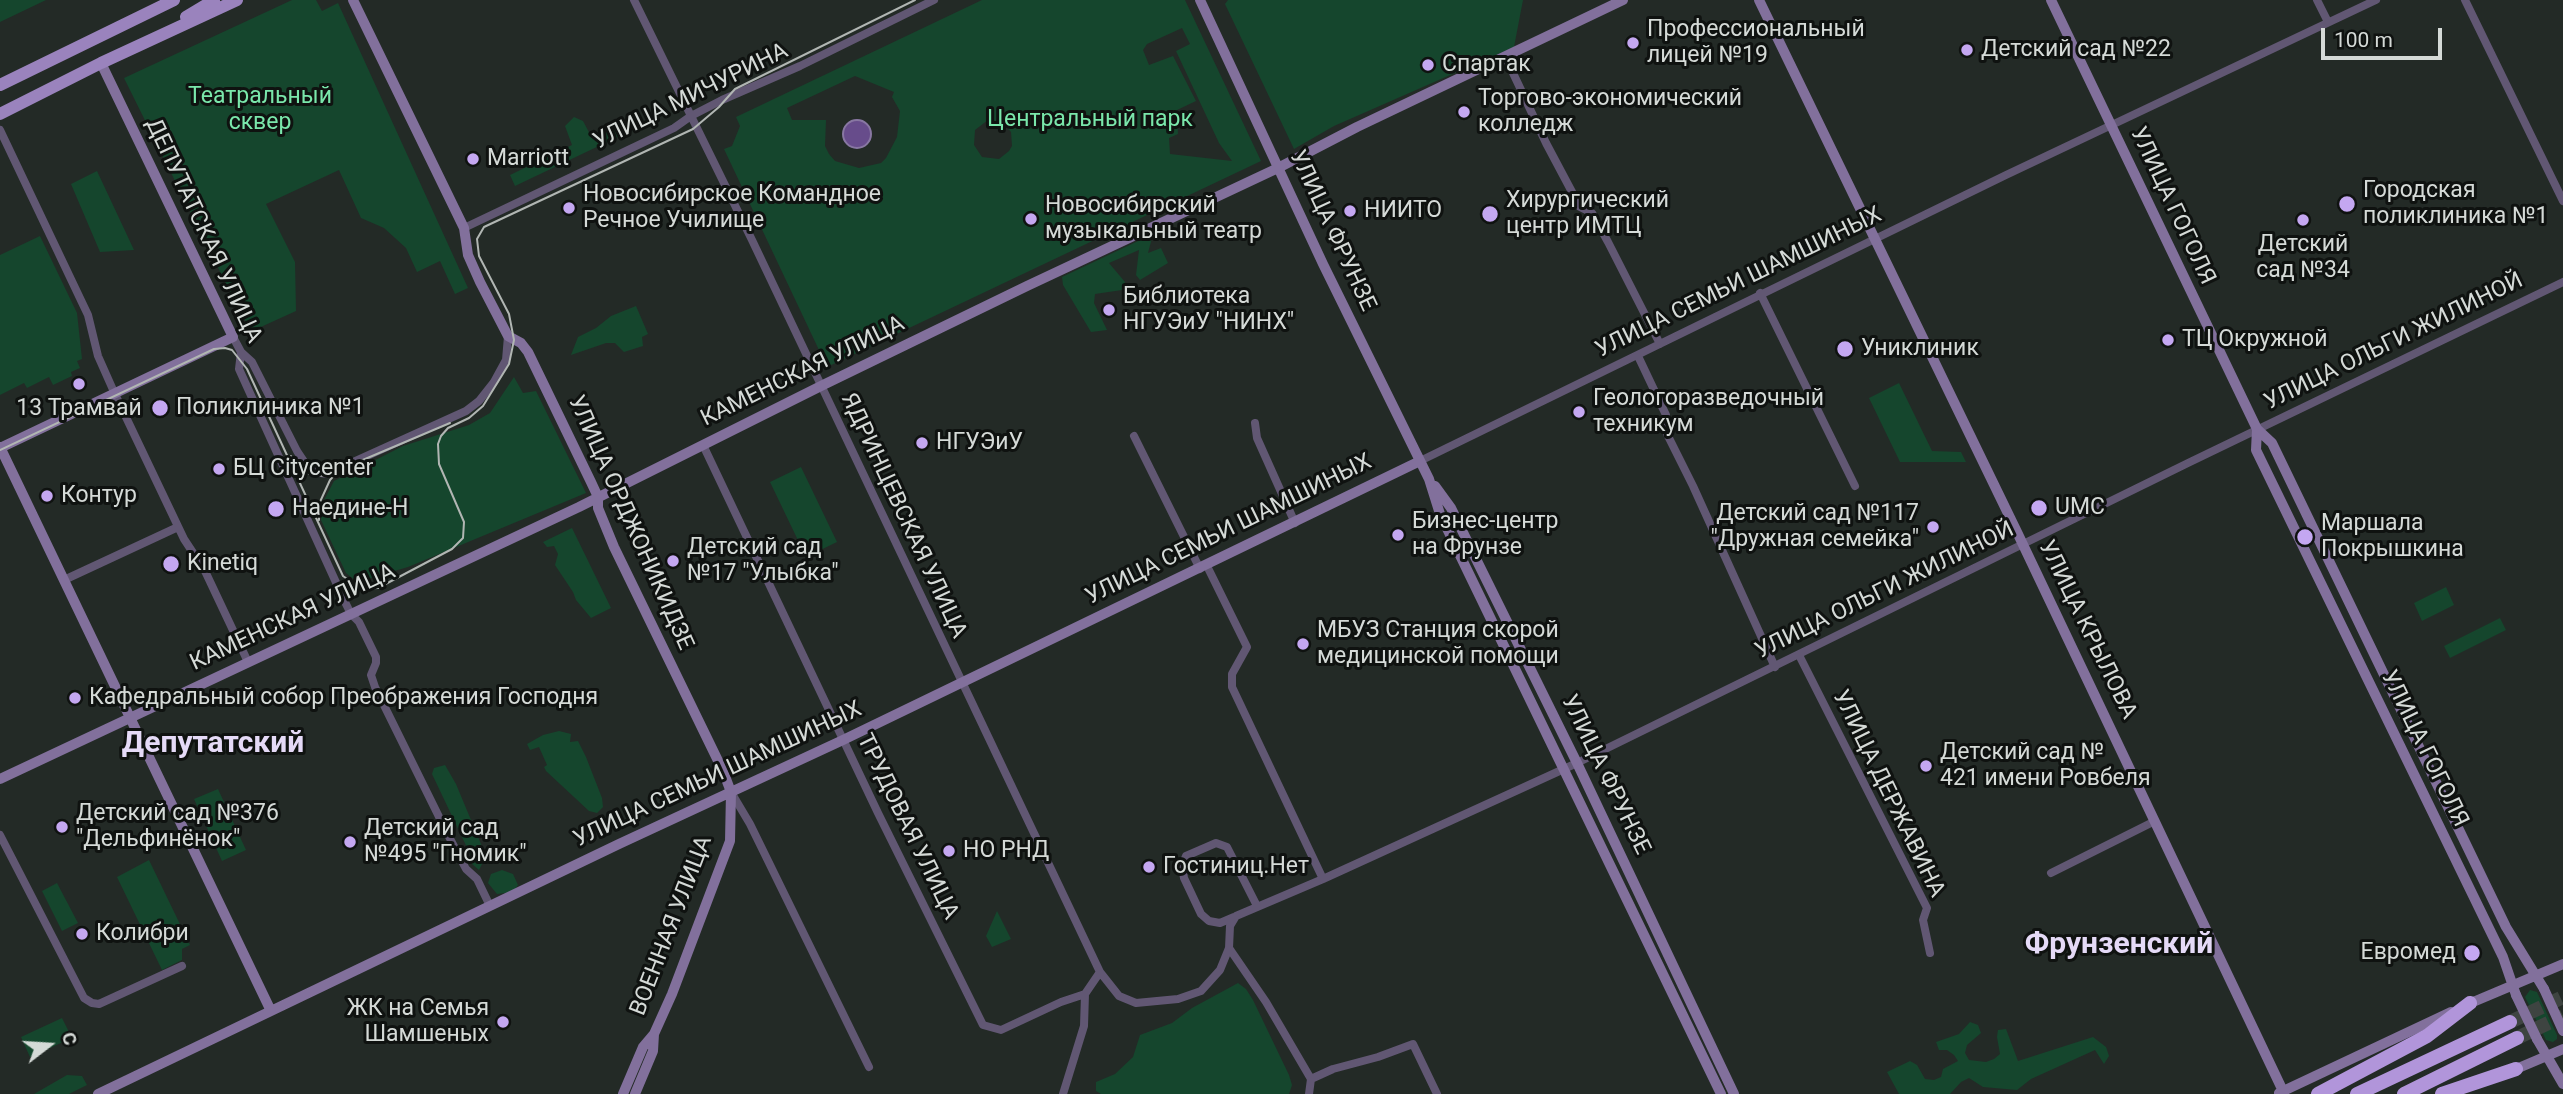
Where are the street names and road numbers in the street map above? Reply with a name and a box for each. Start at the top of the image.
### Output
street label: УЛИЦА МИЧУРИНА [589,38,793,156]
street label: ДЕПУТАТСКАЯ УЛИЦА [139,114,267,348]
street label: УЛИЦА ГОГОЛЯ [2123,123,2221,289]
street label: УЛИЦА ФРУНЗЕ [1283,146,1381,316]
street label: УЛИЦА СЕМЬИ ШАМШИНЫХ [1591,202,1887,364]
street label: УЛИЦА ОЛЬГИ ЖИЛИНОЙ [2260,267,2528,417]
street label: КАМЕНСКАЯ УЛИЦА [697,311,909,433]
street label: ЯДРИНЦЕВСКАЯ УЛИЦА [834,389,972,643]
street label: УЛИЦА ОРДЖОНИКИДЗЕ [561,391,699,655]
street label: УЛИЦА СЕМЬИ ШАМШИНЫХ [1081,449,1377,611]
street label: УЛИЦА ОЛЬГИ ЖИЛИНОЙ [1751,516,2019,666]
street label: УЛИЦА КРЫЛОВА [2032,536,2142,724]
street label: КАМЕНСКАЯ УЛИЦА [186,558,400,678]
street label: УЛИЦА ГОГОЛЯ [2374,666,2474,832]
street label: УЛИЦА ДЕРЖАВИНА [1826,686,1950,902]
street label: УЛИЦА ФРУНЗЕ [1554,691,1656,859]
street label: УЛИЦА СЕМЬИ ШАМШИНЫХ [569,696,867,854]
street label: ТРУДОВАЯ УЛИЦА [850,730,964,924]
street label: ВОЕННАЯ УЛИЦА [625,832,719,1020]

